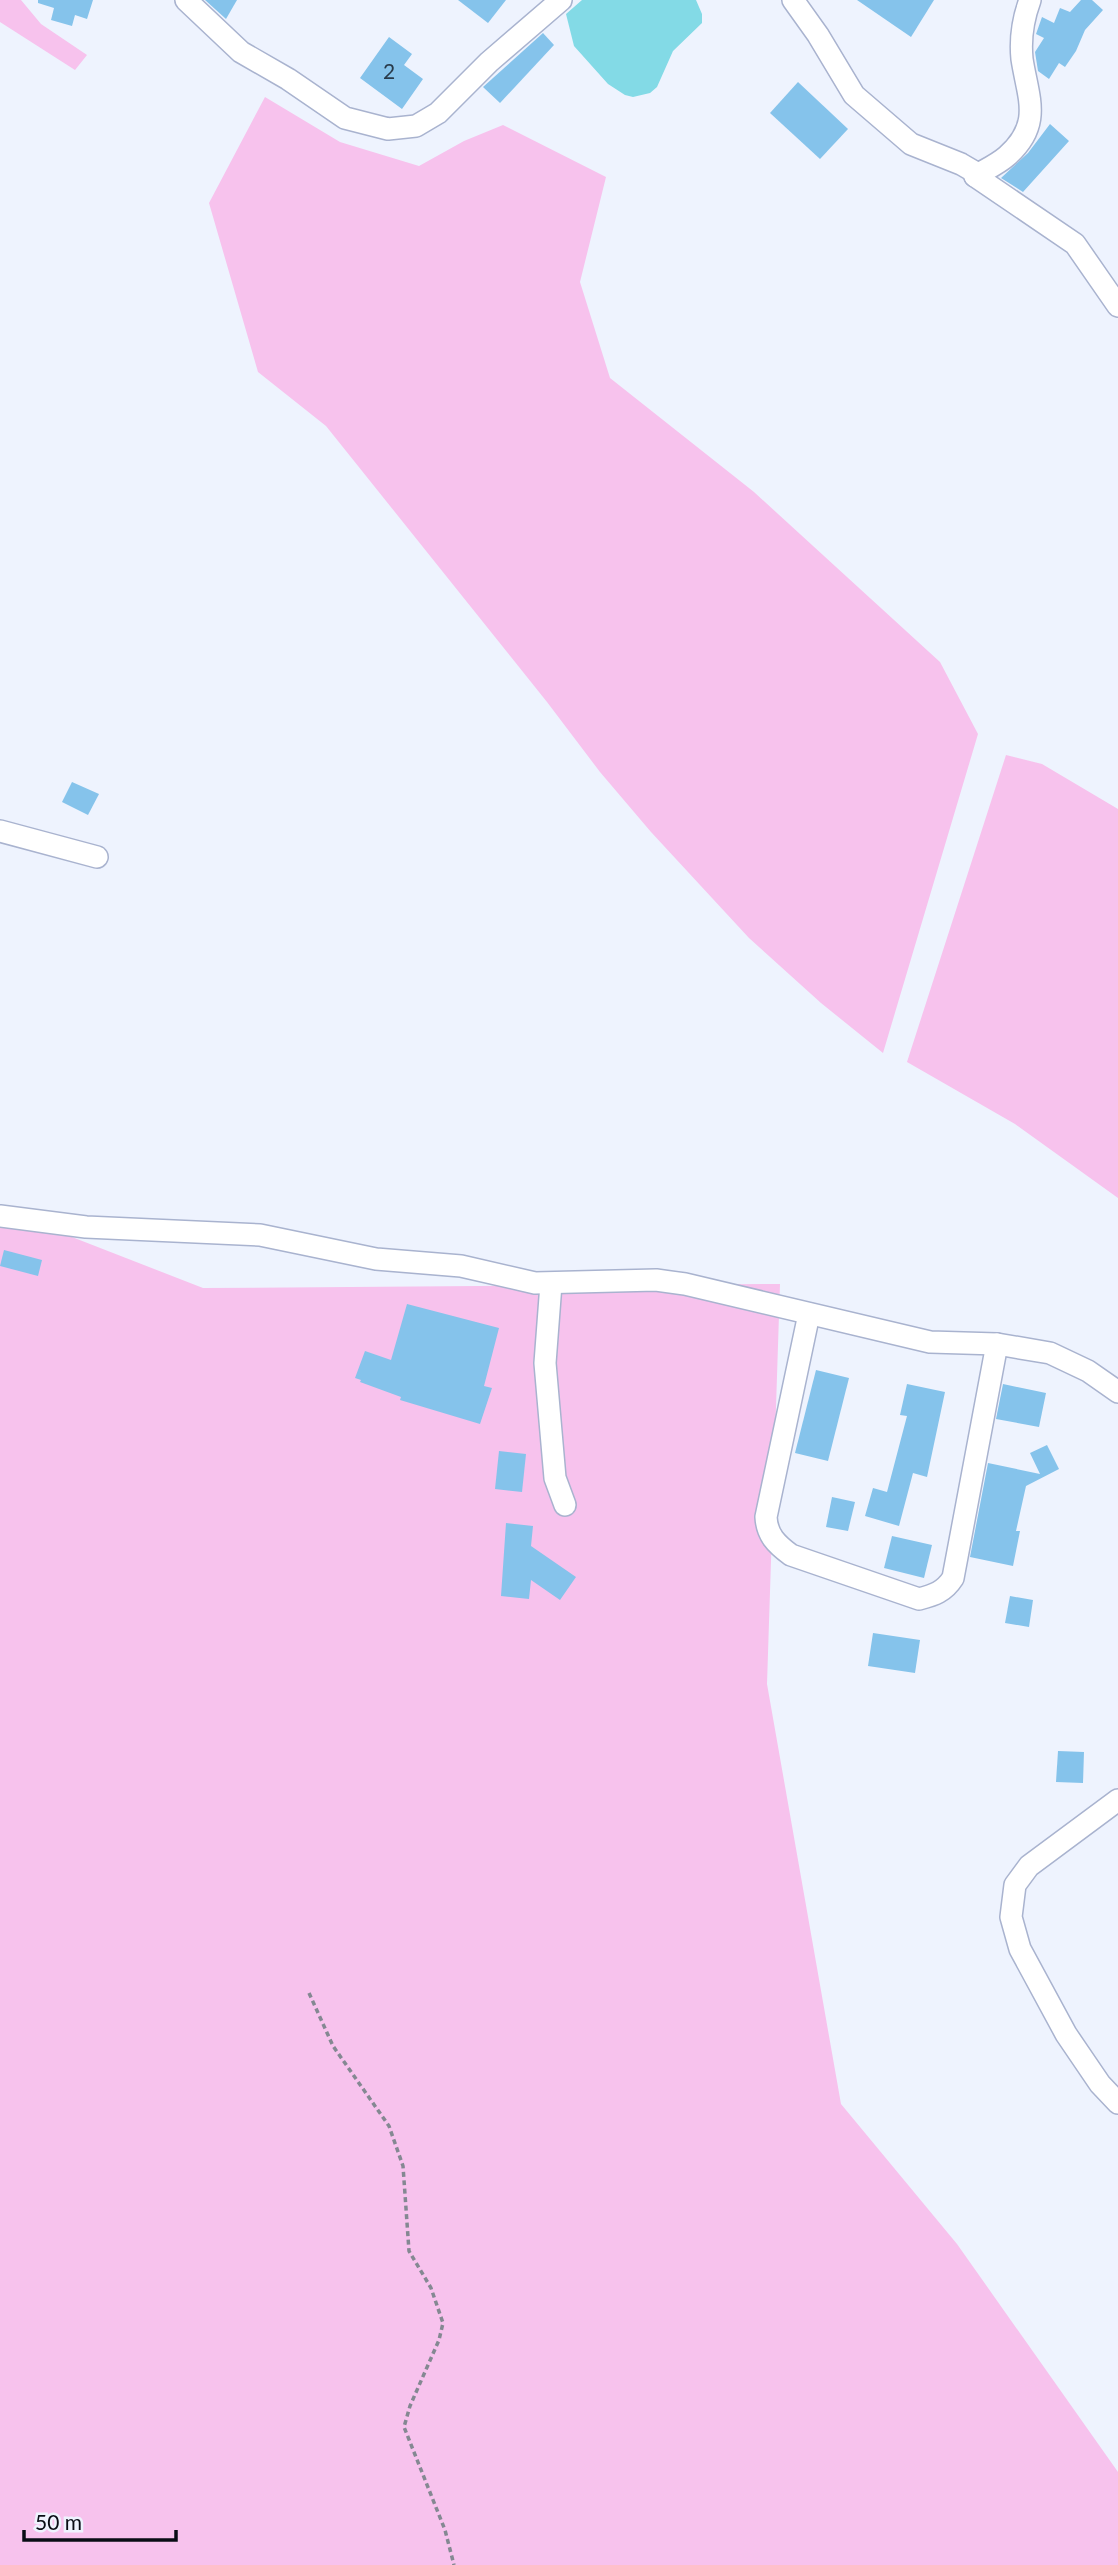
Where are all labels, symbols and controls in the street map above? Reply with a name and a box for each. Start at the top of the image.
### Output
house number: 2 [383,58,395,83]
scale bar [24,2498,177,2542]
text: 50 m [35,2509,82,2534]

